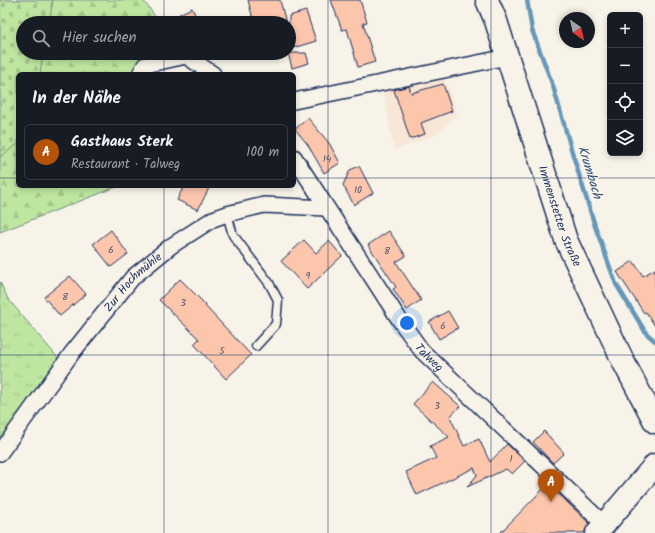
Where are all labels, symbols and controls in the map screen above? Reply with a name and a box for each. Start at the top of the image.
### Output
north arrow [559,12,595,48]
map controls [607,12,643,156]
button: + [607,12,643,48]
search box [16,16,296,60]
text: Hier suchen [62,26,136,50]
icon: search [30,27,52,49]
button: − [607,48,643,84]
button: locate [607,84,643,120]
text: In der Nähe [32,85,121,112]
button: layers [607,120,643,156]
text: Gasthaus Sterk [71,130,173,154]
text: A [42,142,50,163]
text: 100 m [246,142,279,163]
water label: Krumbach [572,143,608,202]
house number: 14 [323,151,332,167]
text: Restaurant · Talweg [71,154,180,175]
street label: Immenstetter Straße [533,163,587,271]
house number: 10 [354,182,362,198]
house number: 6 [108,242,114,258]
house number: 8 [384,243,391,259]
street label: Zur Hochmühle [99,248,167,316]
house number: 9 [306,268,311,284]
house number: 8 [62,289,69,305]
house number: 3 [180,295,186,311]
your location [397,313,417,333]
house number: 6 [440,318,446,334]
street label: Talweg [409,340,448,377]
house number: 5 [219,343,225,359]
house number: 3 [434,398,440,414]
house number: 1 [509,451,513,467]
pin: A [538,469,564,502]

